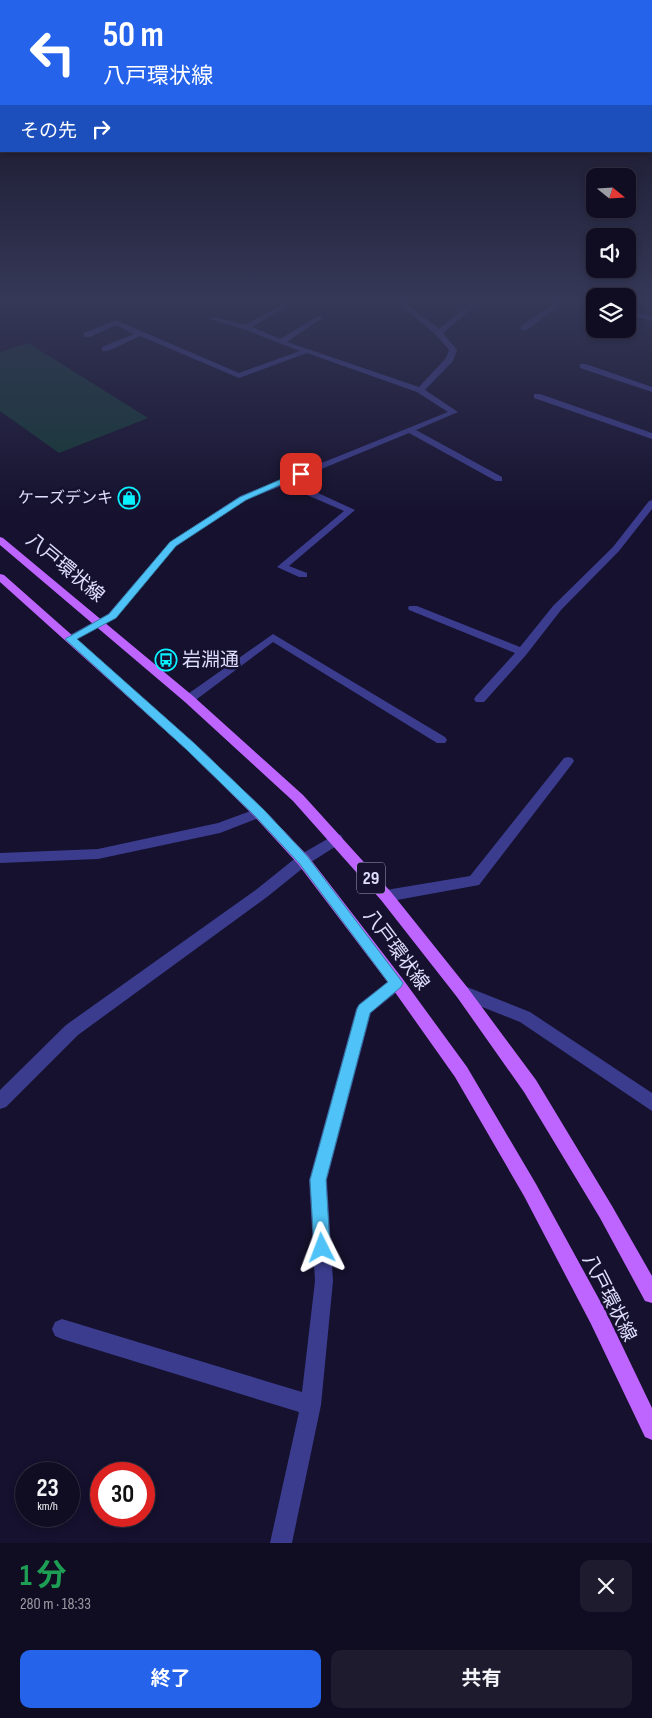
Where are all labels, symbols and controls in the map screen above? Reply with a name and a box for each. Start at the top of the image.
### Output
text: 50 m [103,14,164,57]
icon: left [20,20,85,85]
text: 八戸環状線 [103,63,213,90]
icon: right [87,115,115,143]
text: その先 [20,120,77,143]
north arrow [586,168,636,218]
map controls [586,168,636,338]
button: sound [586,228,636,278]
button: layers [586,288,636,338]
pin [280,453,322,495]
icon: arrive [287,460,315,488]
shop icon: ケーズデンキ [117,486,141,510]
place label: ケーズデンキ [18,489,113,508]
street label: 八戸環状線 [21,529,109,607]
bus stop icon: 岩淵通 [154,648,178,672]
place label: 岩淵通 [182,649,239,672]
road number: 29 [357,862,385,894]
street label: 八戸環状線 [358,905,434,995]
position arrow [295,1221,347,1273]
street label: 八戸環状線 [577,1250,641,1346]
speed limit sign: 30 [90,1462,155,1527]
text: 23 [36,1473,59,1504]
text: km/h [37,1499,58,1514]
text: 1 分 [20,1558,66,1594]
button: close [580,1560,632,1612]
text: 280 m · 18:33 [20,1595,91,1614]
button: 終了 [20,1650,321,1708]
button: 共有 [331,1650,632,1708]

